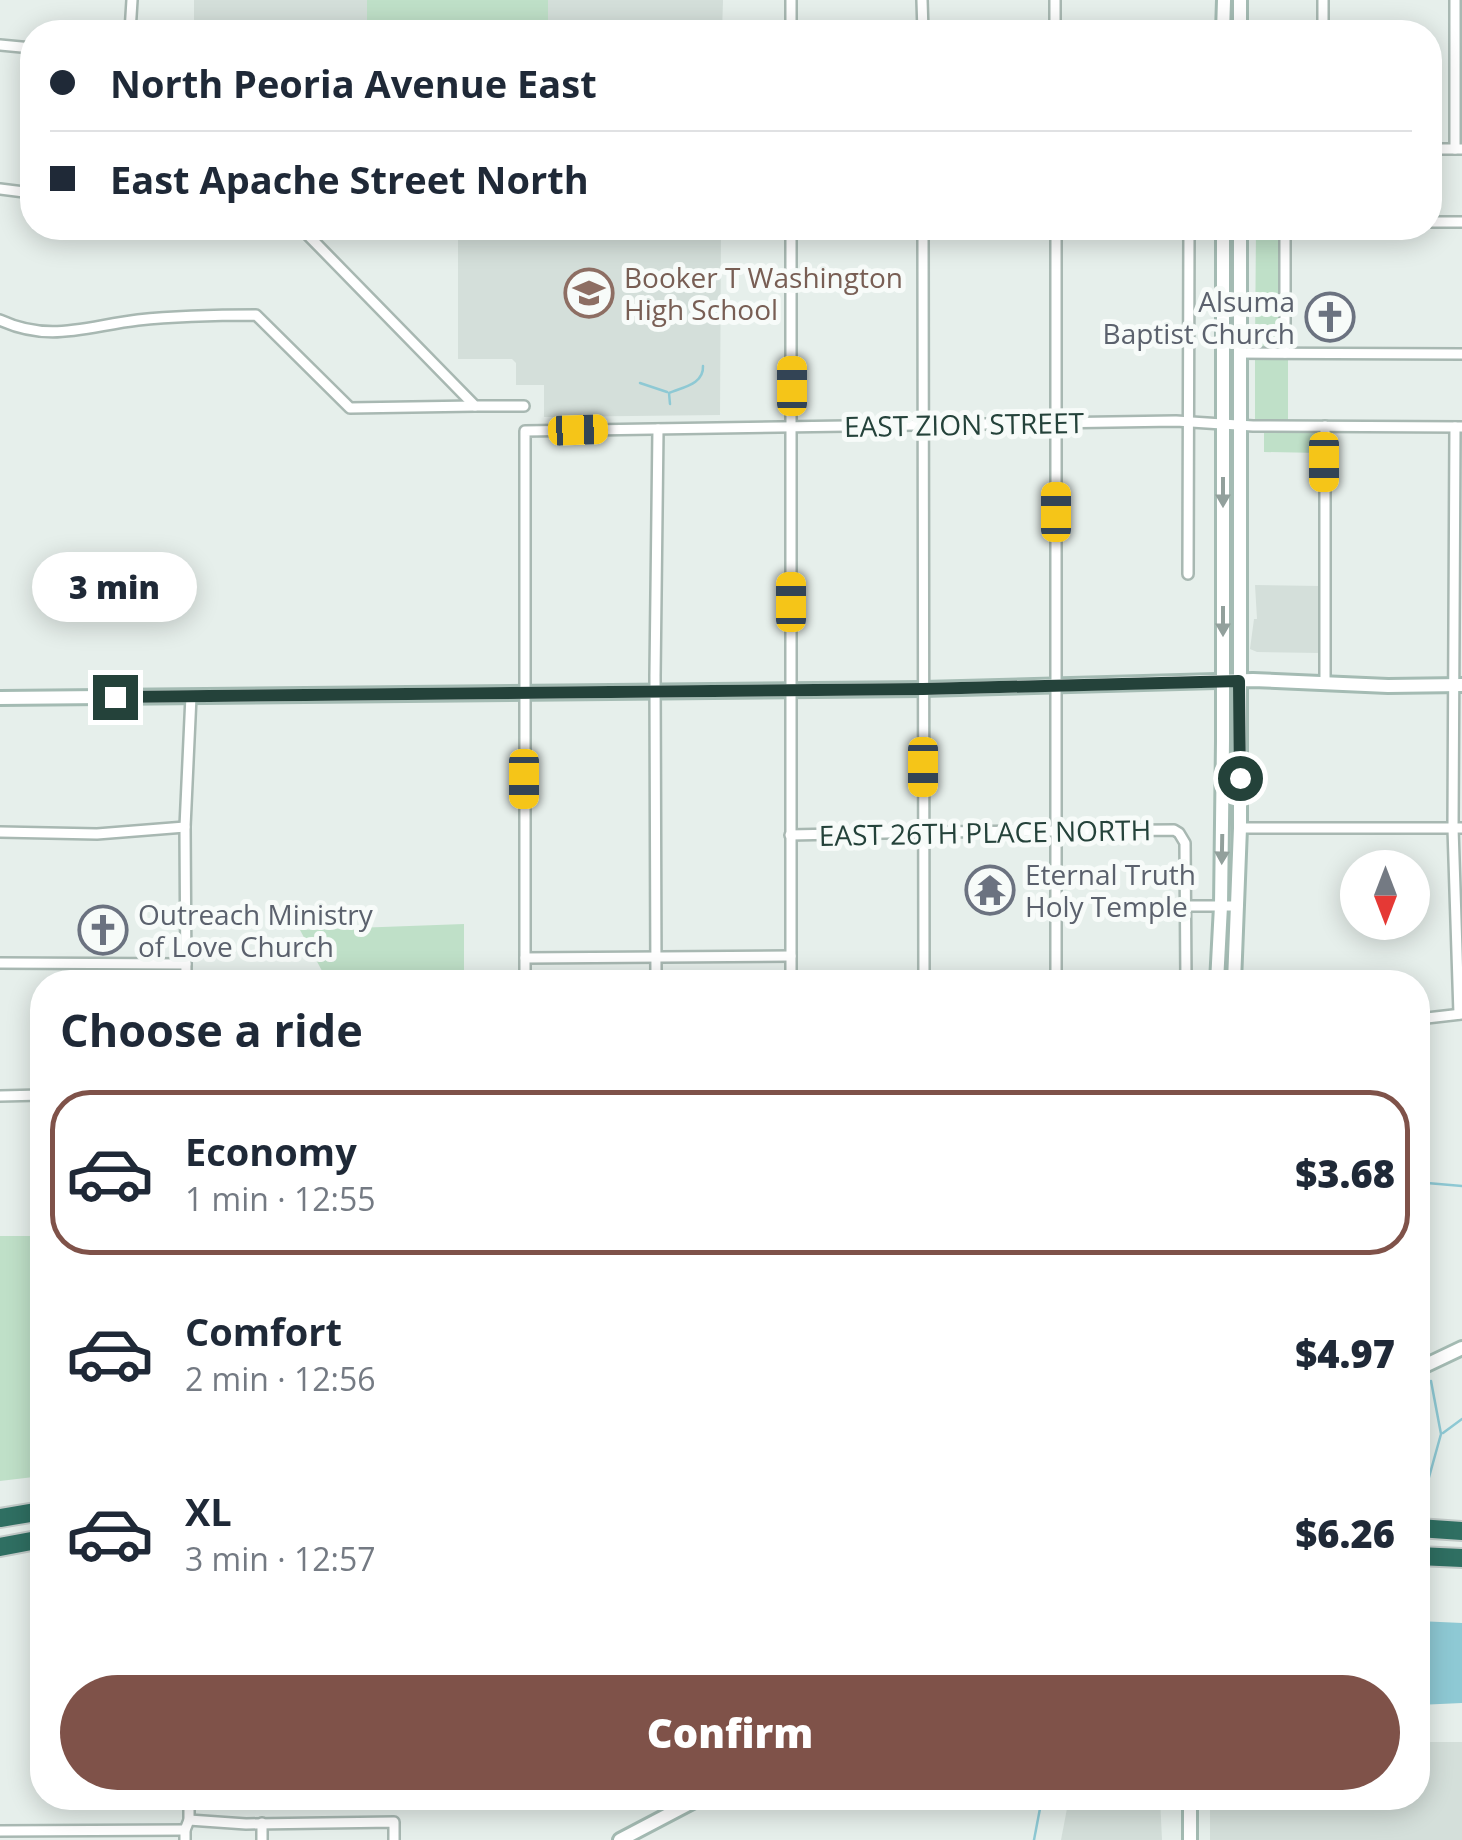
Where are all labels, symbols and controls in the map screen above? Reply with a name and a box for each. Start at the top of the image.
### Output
text: North Peoria Avenue East [110,57,597,109]
text: East Apache Street North [110,153,589,205]
place label: Booker T Washington High School [624,258,903,328]
school or university icon: Booker T Washington High School [563,267,615,319]
place label: Alsuma Baptist Church [1103,282,1295,352]
church icon: Alsuma Baptist Church [1304,291,1356,343]
car [777,356,807,416]
street label: EAST ZION STREET [844,403,1085,445]
car [547,414,609,446]
car [1309,432,1339,492]
one-way arrow [1215,477,1231,509]
car [1041,482,1071,542]
callout: 3 min [32,552,198,622]
text: 3 min [69,565,160,608]
car [776,572,806,632]
one-way arrow [1215,606,1231,638]
route end [93,675,138,720]
car [908,737,938,797]
car [509,749,539,809]
route start [1218,756,1263,801]
street label: EAST 26TH PLACE NORTH [818,810,1152,854]
one-way arrow [1214,834,1230,866]
north arrow [1340,850,1430,940]
map controls [1340,850,1430,940]
place label: Eternal Truth Holy Temple [1025,855,1196,925]
temple icon: Eternal Truth Holy Temple [964,864,1016,916]
place label: Outreach Ministry of Love Church [138,895,374,965]
church icon: Outreach Ministry of Love Church [77,904,129,956]
text: Choose a ride [60,999,363,1060]
text: Economy [185,1125,357,1177]
icon: car [65,1128,155,1218]
text: $3.68 [1295,1147,1395,1199]
text: 1 min · 12:55 [185,1177,376,1220]
text: Comfort [185,1305,342,1357]
icon: car [65,1308,155,1398]
text: $4.97 [1295,1327,1395,1379]
text: 2 min · 12:56 [185,1357,376,1400]
text: XL [185,1485,232,1537]
icon: car [65,1488,155,1578]
text: $6.26 [1295,1507,1395,1559]
text: 3 min · 12:57 [185,1537,376,1580]
button: Confirm [60,1675,1400,1790]

